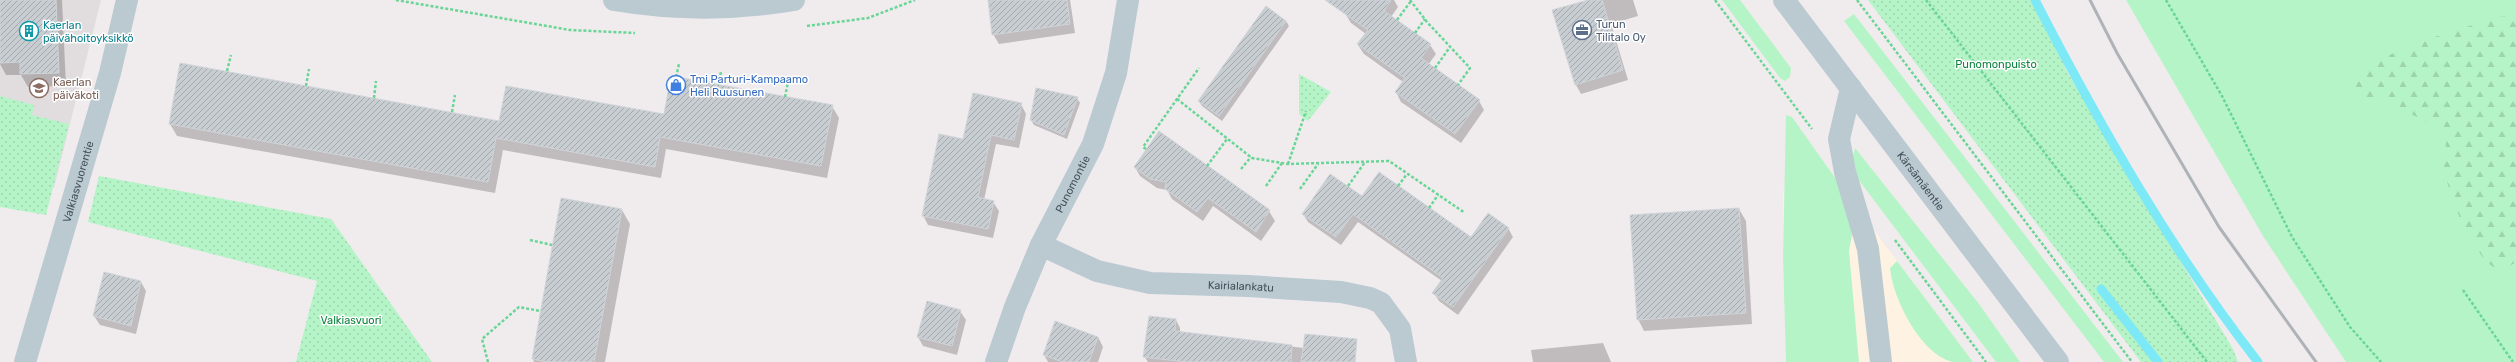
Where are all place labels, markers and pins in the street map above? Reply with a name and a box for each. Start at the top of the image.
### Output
place label: Turun Tilitalo Oy [1596,18,1646,44]
place label: Kaerlan päivähoitoyksikkö [43,19,134,45]
office icon: Turun Tilitalo Oy [1571,19,1593,41]
building icon: Kaerlan päivähoitoyksikkö [18,20,40,42]
place label: Tmi Parturi-Kampaamo Heli Ruusunen [690,73,808,99]
shop icon: Tmi Parturi-Kampaamo Heli Ruusunen [665,74,687,96]
place label: Kaerlan päiväkoti [53,76,99,102]
school or university icon: Kaerlan päiväkoti [28,77,50,99]

